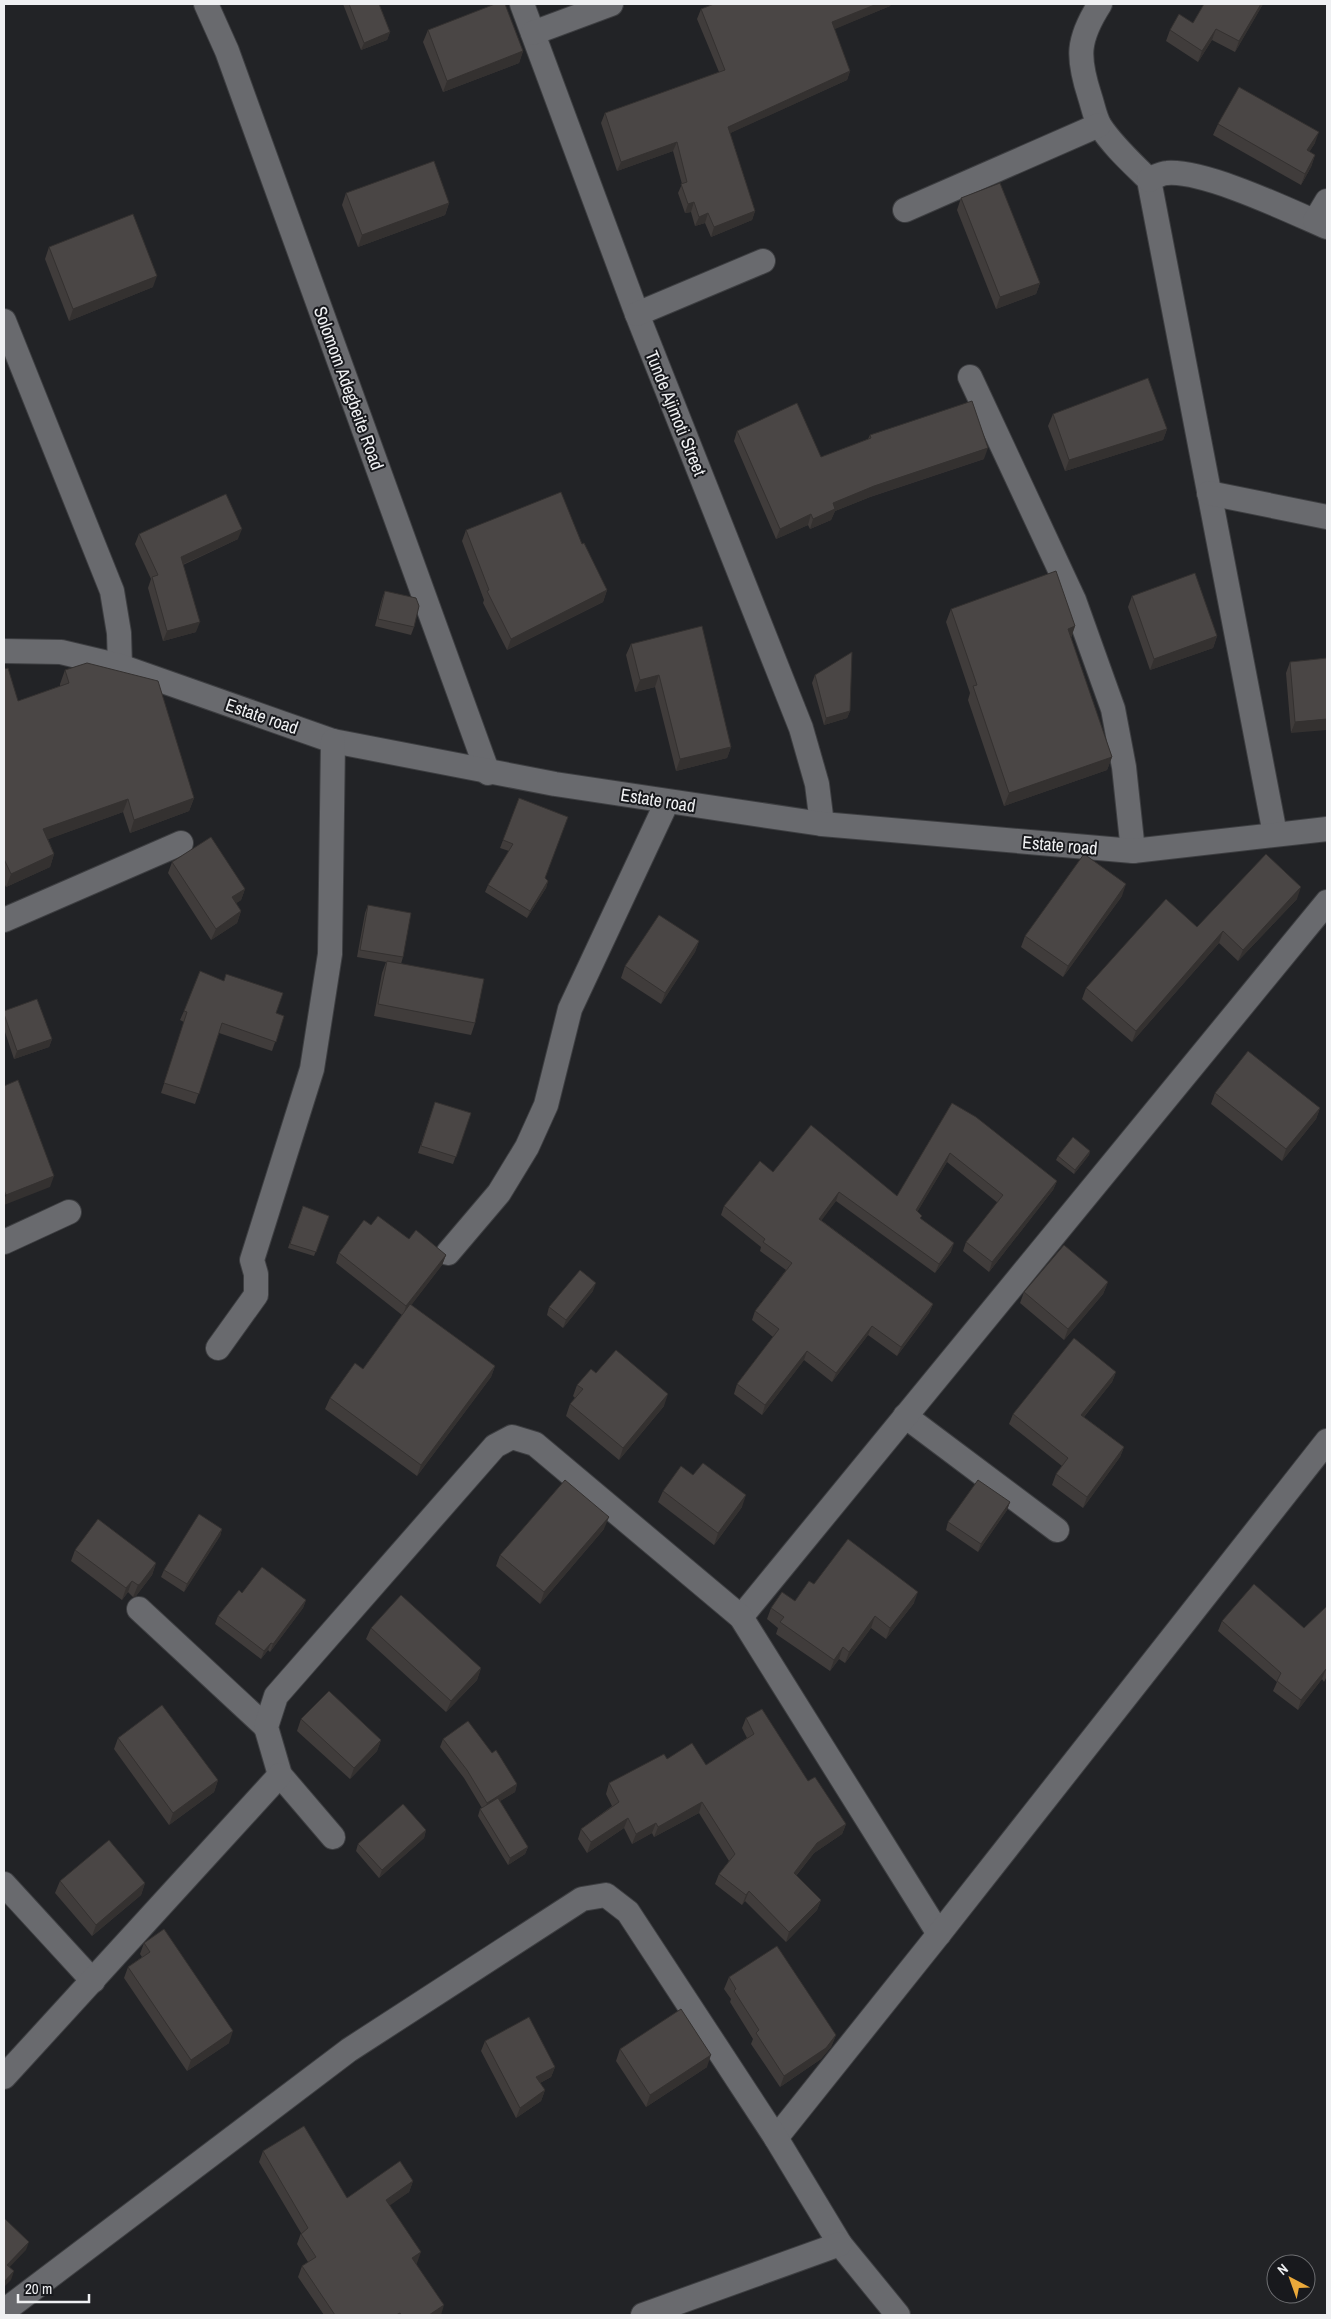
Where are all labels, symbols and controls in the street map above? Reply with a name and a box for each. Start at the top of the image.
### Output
street label: Solomom Adegbeite Road [308,303,390,473]
street label: Tunde Ajimoti Street [639,347,713,479]
street label: Estate road [222,692,302,740]
street label: Estate road [619,782,697,818]
street label: Estate road [1021,829,1099,861]
north arrow [1266,2254,1316,2304]
text: N [1273,2260,1292,2279]
scale bar [18,2272,89,2304]
text: 20 m [25,2278,52,2299]

